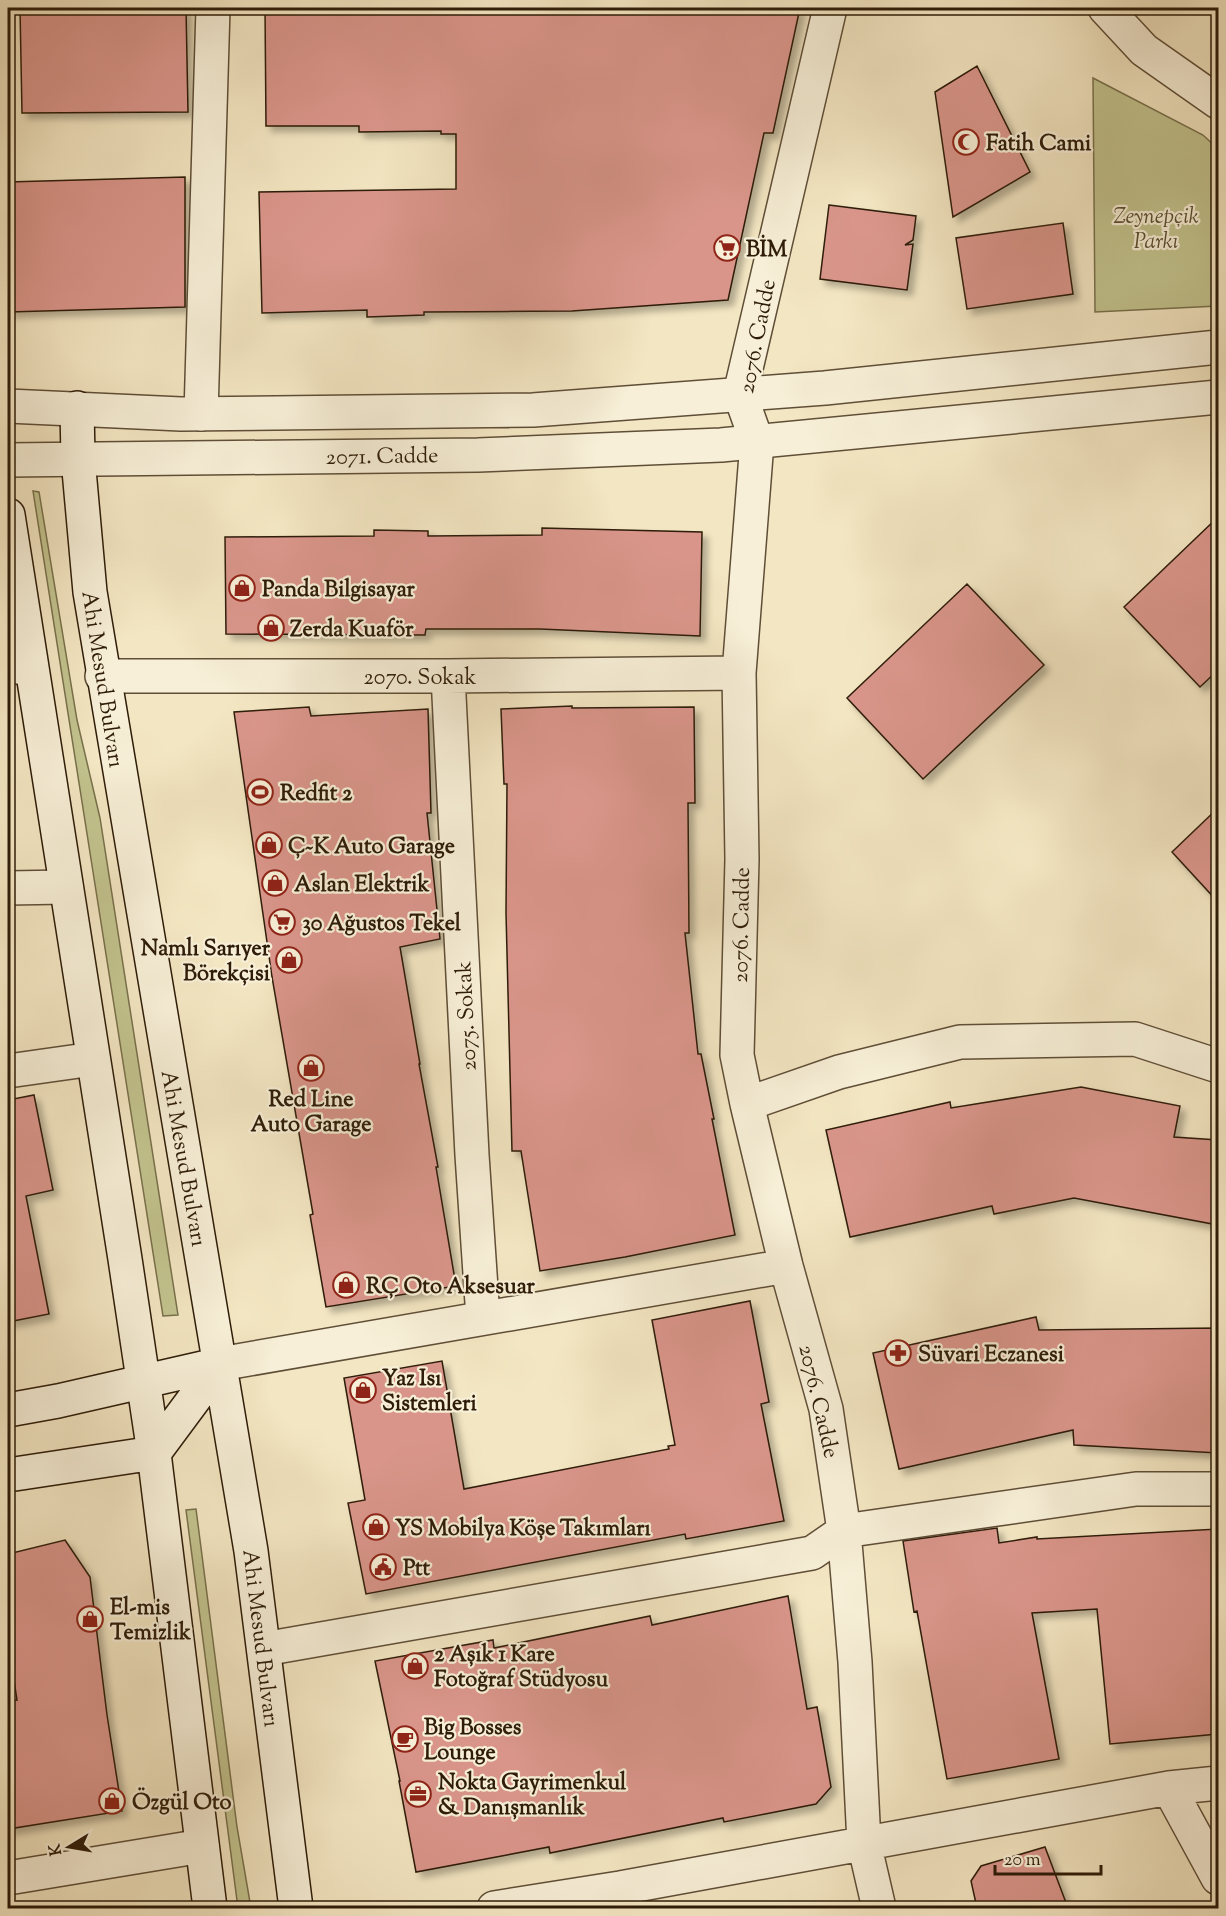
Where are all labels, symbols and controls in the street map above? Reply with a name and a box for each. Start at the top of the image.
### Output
mosque icon: Fatih Cami [951,127,981,157]
place label: Fatih Cami [986,129,1092,161]
park label: Zeynepçik Parkı [1113,202,1199,259]
supermarket icon: BİM [712,233,742,263]
place label: BİM [746,234,788,267]
street label: 2076. Cadde [732,277,786,396]
street label: 2071. Cadde [325,441,439,475]
shop icon: Panda Bilgisayar [227,573,257,603]
place label: Panda Bilgisayar [262,575,416,607]
street label: Ahi Mesud Bulvarı [71,589,131,770]
shop icon: Zerda Kuaför [256,613,286,643]
place label: Zerda Kuaför [290,615,414,647]
street label: 2070. Sokak [364,663,476,695]
sports icon: Redfit 2 [245,777,275,807]
place label: Redfit 2 [280,779,353,811]
shop icon: Ç~K Auto Garage [254,830,284,860]
place label: Ç~K Auto Garage [288,832,455,864]
street label: 2076. Cadde [726,867,760,983]
shop icon: Aslan Elektrik [260,868,290,898]
place label: Aslan Elektrik [294,870,430,902]
supermarket icon: 30 Ağustos Tekel [267,907,297,937]
place label: 30 Ağustos Tekel [302,909,462,941]
place label: Namlı Sarıyer Börekçisi [141,934,271,991]
shop icon: Namlı Sarıyer Börekçisi [274,945,304,975]
street label: 2075. Sokak [449,960,487,1072]
shop icon: Red Line Auto Garage [296,1053,326,1083]
street label: Ahi Mesud Bulvarı [151,1068,213,1249]
place label: Red Line Auto Garage [251,1085,371,1142]
shop icon: RÇ Oto Aksesuar [331,1270,361,1300]
place label: RÇ Oto Aksesuar [366,1272,536,1304]
pharmacy icon: Süvari Eczanesi [883,1338,913,1368]
place label: Süvari Eczanesi [918,1340,1065,1372]
street label: 2076. Cadde [788,1342,846,1462]
place label: Yaz Isı Sistemleri [382,1364,477,1421]
shop icon: Yaz Isı Sistemleri [348,1375,378,1405]
shop icon: YS Mobilya Köşe Takımları [361,1512,391,1542]
place label: YS Mobilya Köşe Takımları [395,1514,651,1546]
street label: Ahi Mesud Bulvarı [232,1548,286,1729]
public building icon: Ptt [368,1552,398,1582]
place label: Ptt [403,1554,431,1586]
place label: El-mis Temizlik [110,1593,191,1650]
shop icon: El-mis Temizlik [75,1604,105,1634]
place label: 2 Aşık 1 Kare Fotoğraf Stüdyosu [434,1640,608,1697]
shop icon: 2 Aşık 1 Kare Fotoğraf Stüdyosu [400,1651,430,1681]
place label: Big Bosses Lounge [424,1713,522,1770]
cafe icon: Big Bosses Lounge [390,1724,420,1754]
place label: Nokta Gayrimenkul & Danışmanlık [438,1768,627,1825]
office icon: Nokta Gayrimenkul & Danışmanlık [403,1779,433,1809]
shop icon: Özgül Oto [97,1786,127,1816]
place label: Özgül Oto [132,1787,232,1820]
north arrow [39,1817,99,1877]
scale bar [995,1838,1102,1876]
text: K [44,1841,69,1857]
text: 20 m [1004,1848,1041,1874]

